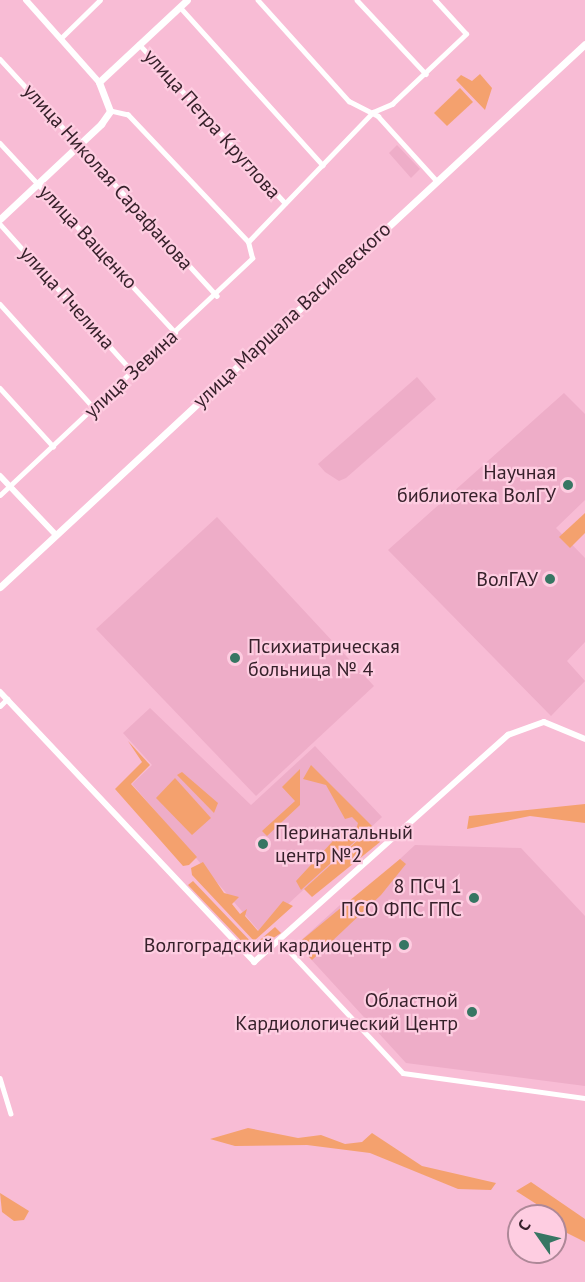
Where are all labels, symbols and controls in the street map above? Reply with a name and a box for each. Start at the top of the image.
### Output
street label: улица Петра Круглова [138,44,286,204]
street label: улица Николая Сарафанова [18,79,198,275]
street label: улица Ващенко [34,180,142,294]
street label: улица Маршала Василевского [188,217,396,413]
street label: улица Пчелина [14,241,120,355]
street label: улица Зевина [79,325,183,423]
place label: Научная библиотека ВолГУ [397,461,556,508]
marker: Научная библиотека ВолГУ [561,478,575,492]
place label: ВолГАУ [476,567,538,591]
marker: ВолГАУ [543,572,557,586]
place label: Психиатрическая больница № 4 [248,634,400,681]
marker: Психиатрическая больница № 4 [226,649,244,667]
place label: Перинатальный центр №2 [275,820,413,867]
marker: Перинатальный центр №2 [256,837,270,851]
place label: 8 ПСЧ 1 ПСО ФПС ГПС [340,874,462,921]
marker: 8 ПСЧ 1 ПСО ФПС ГПС [467,891,481,905]
place label: Волгоградский кардиоцентр [144,933,392,957]
marker: Волгоградский кардиоцентр [397,938,411,952]
place label: Областной Кардиологический Центр [235,988,458,1035]
marker: Областной Кардиологический Центр [463,1003,481,1021]
north arrow [507,1204,567,1264]
text: С [513,1216,535,1234]

